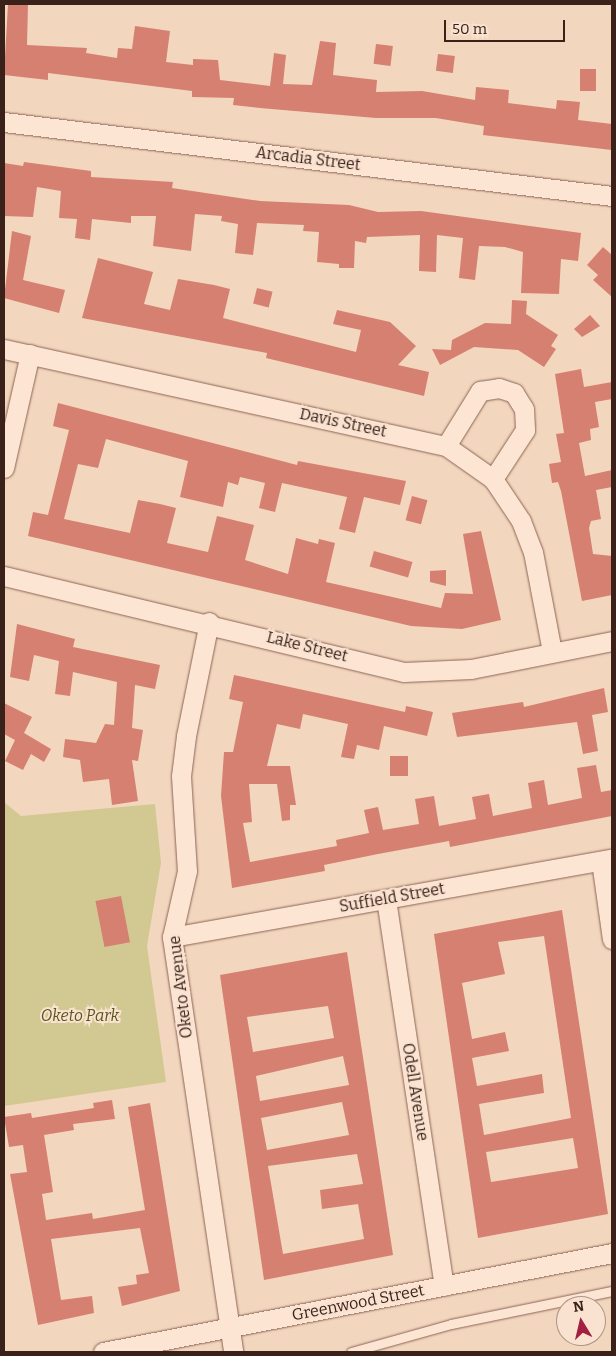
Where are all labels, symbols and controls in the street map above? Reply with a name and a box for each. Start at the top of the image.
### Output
scale bar [446,10,567,42]
text: 50 m [452,20,487,38]
street label: Arcadia Street [254,143,362,175]
street label: Davis Street [298,404,388,442]
street label: Lake Street [264,628,350,666]
street label: Suffield Street [338,879,446,917]
street label: Oketo Avenue [165,935,197,1039]
park label: Oketo Park [41,1006,119,1026]
street label: Odell Avenue [398,1042,432,1142]
street label: Greenwood Street [290,1281,426,1325]
north arrow [556,1296,606,1346]
text: N [572,1297,585,1316]

